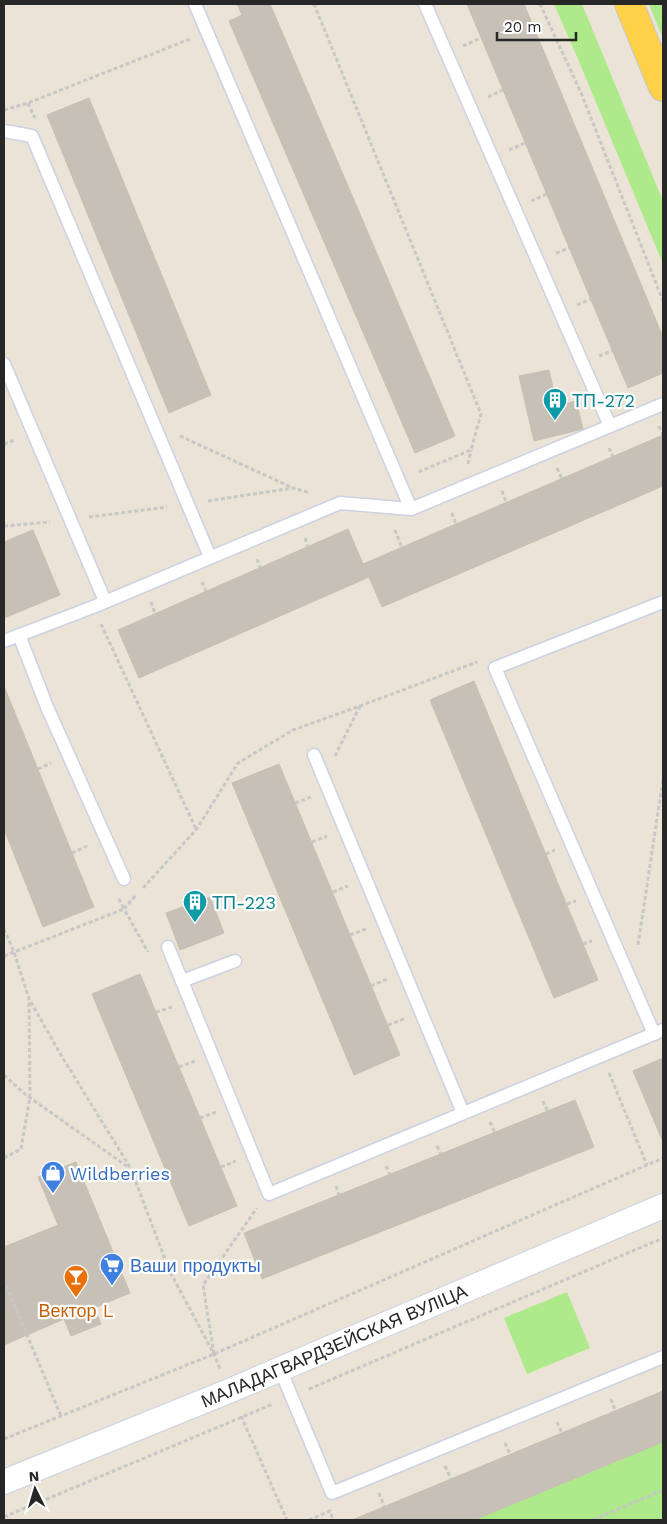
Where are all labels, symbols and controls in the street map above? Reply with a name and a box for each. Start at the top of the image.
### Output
scale bar [497,10,576,42]
text: 20 m [504,18,542,36]
building icon: ТП-272 [542,387,568,421]
place label: ТП-272 [572,390,635,411]
building icon: ТП-223 [182,889,208,923]
place label: ТП-223 [212,892,276,913]
shop icon: Wildberries [40,1160,66,1194]
place label: Wildberries [70,1163,170,1184]
supermarket icon: Ваши продукты [99,1252,125,1286]
place label: Ваши продукты [130,1255,261,1276]
bar icon: Вектор L [63,1264,89,1298]
street label: МАЛАДАГВАРДЗЕЙСКАЯ ВУЛІЦА [198,1280,470,1412]
place label: Вектор L [38,1300,114,1321]
north arrow [10,1464,60,1514]
text: N [28,1468,40,1484]

